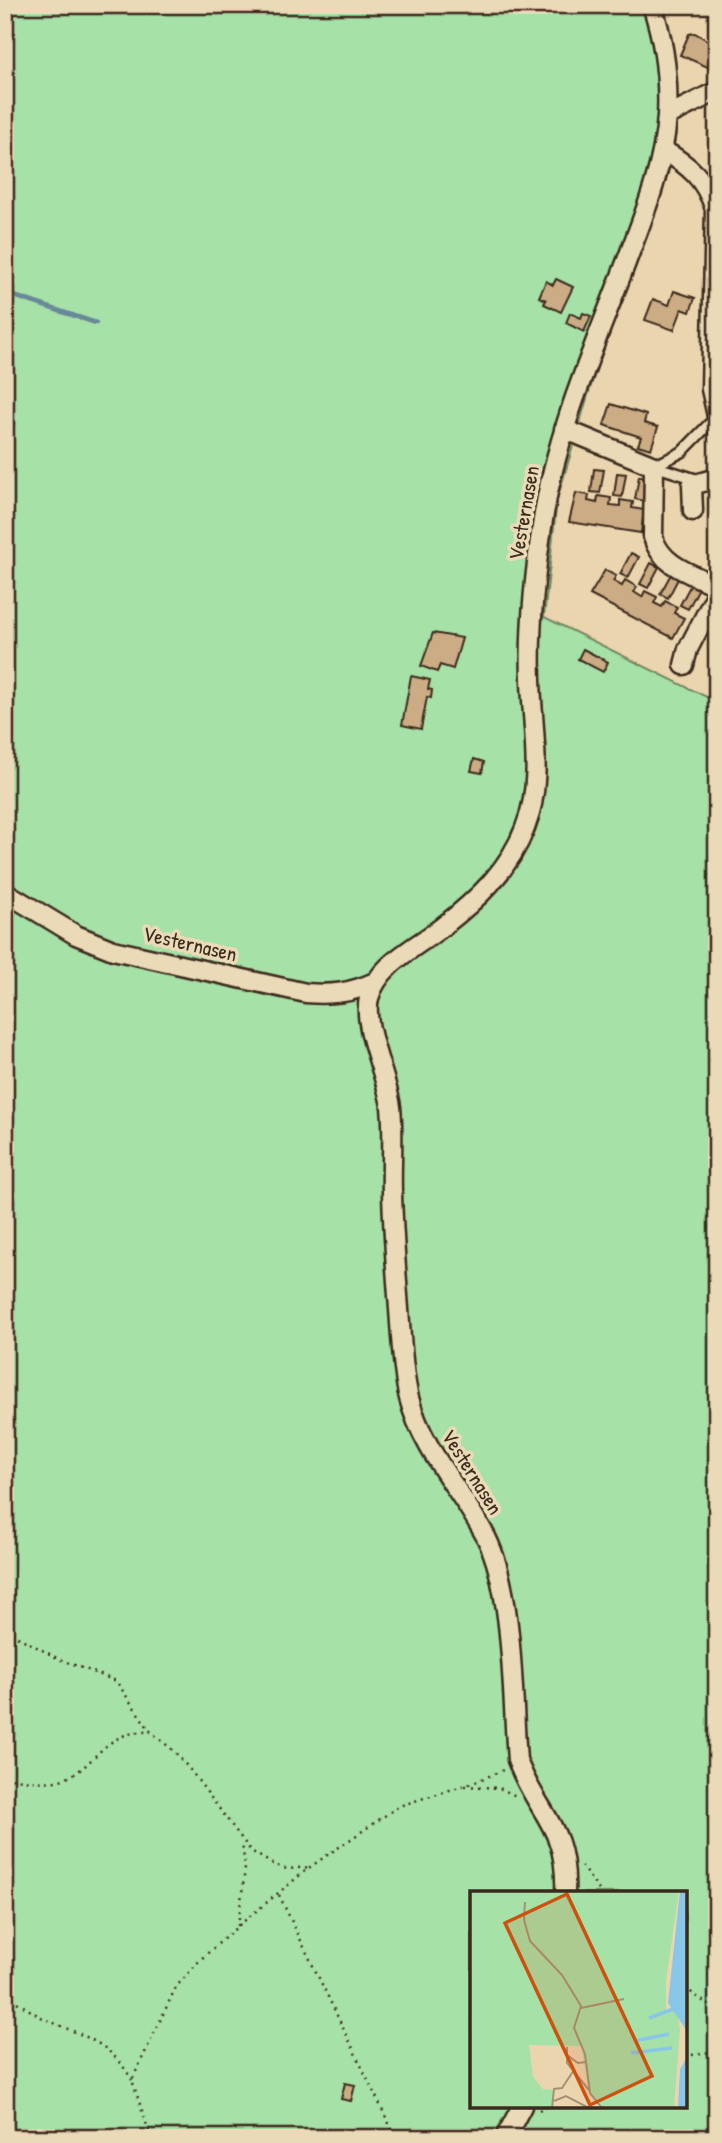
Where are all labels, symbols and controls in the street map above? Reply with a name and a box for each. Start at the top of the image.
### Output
street label: Vesternasen [501,463,546,562]
street label: Vesternasen [140,919,240,968]
street label: Vesternasen [435,1424,510,1520]
inset map [470,1891,687,2108]

